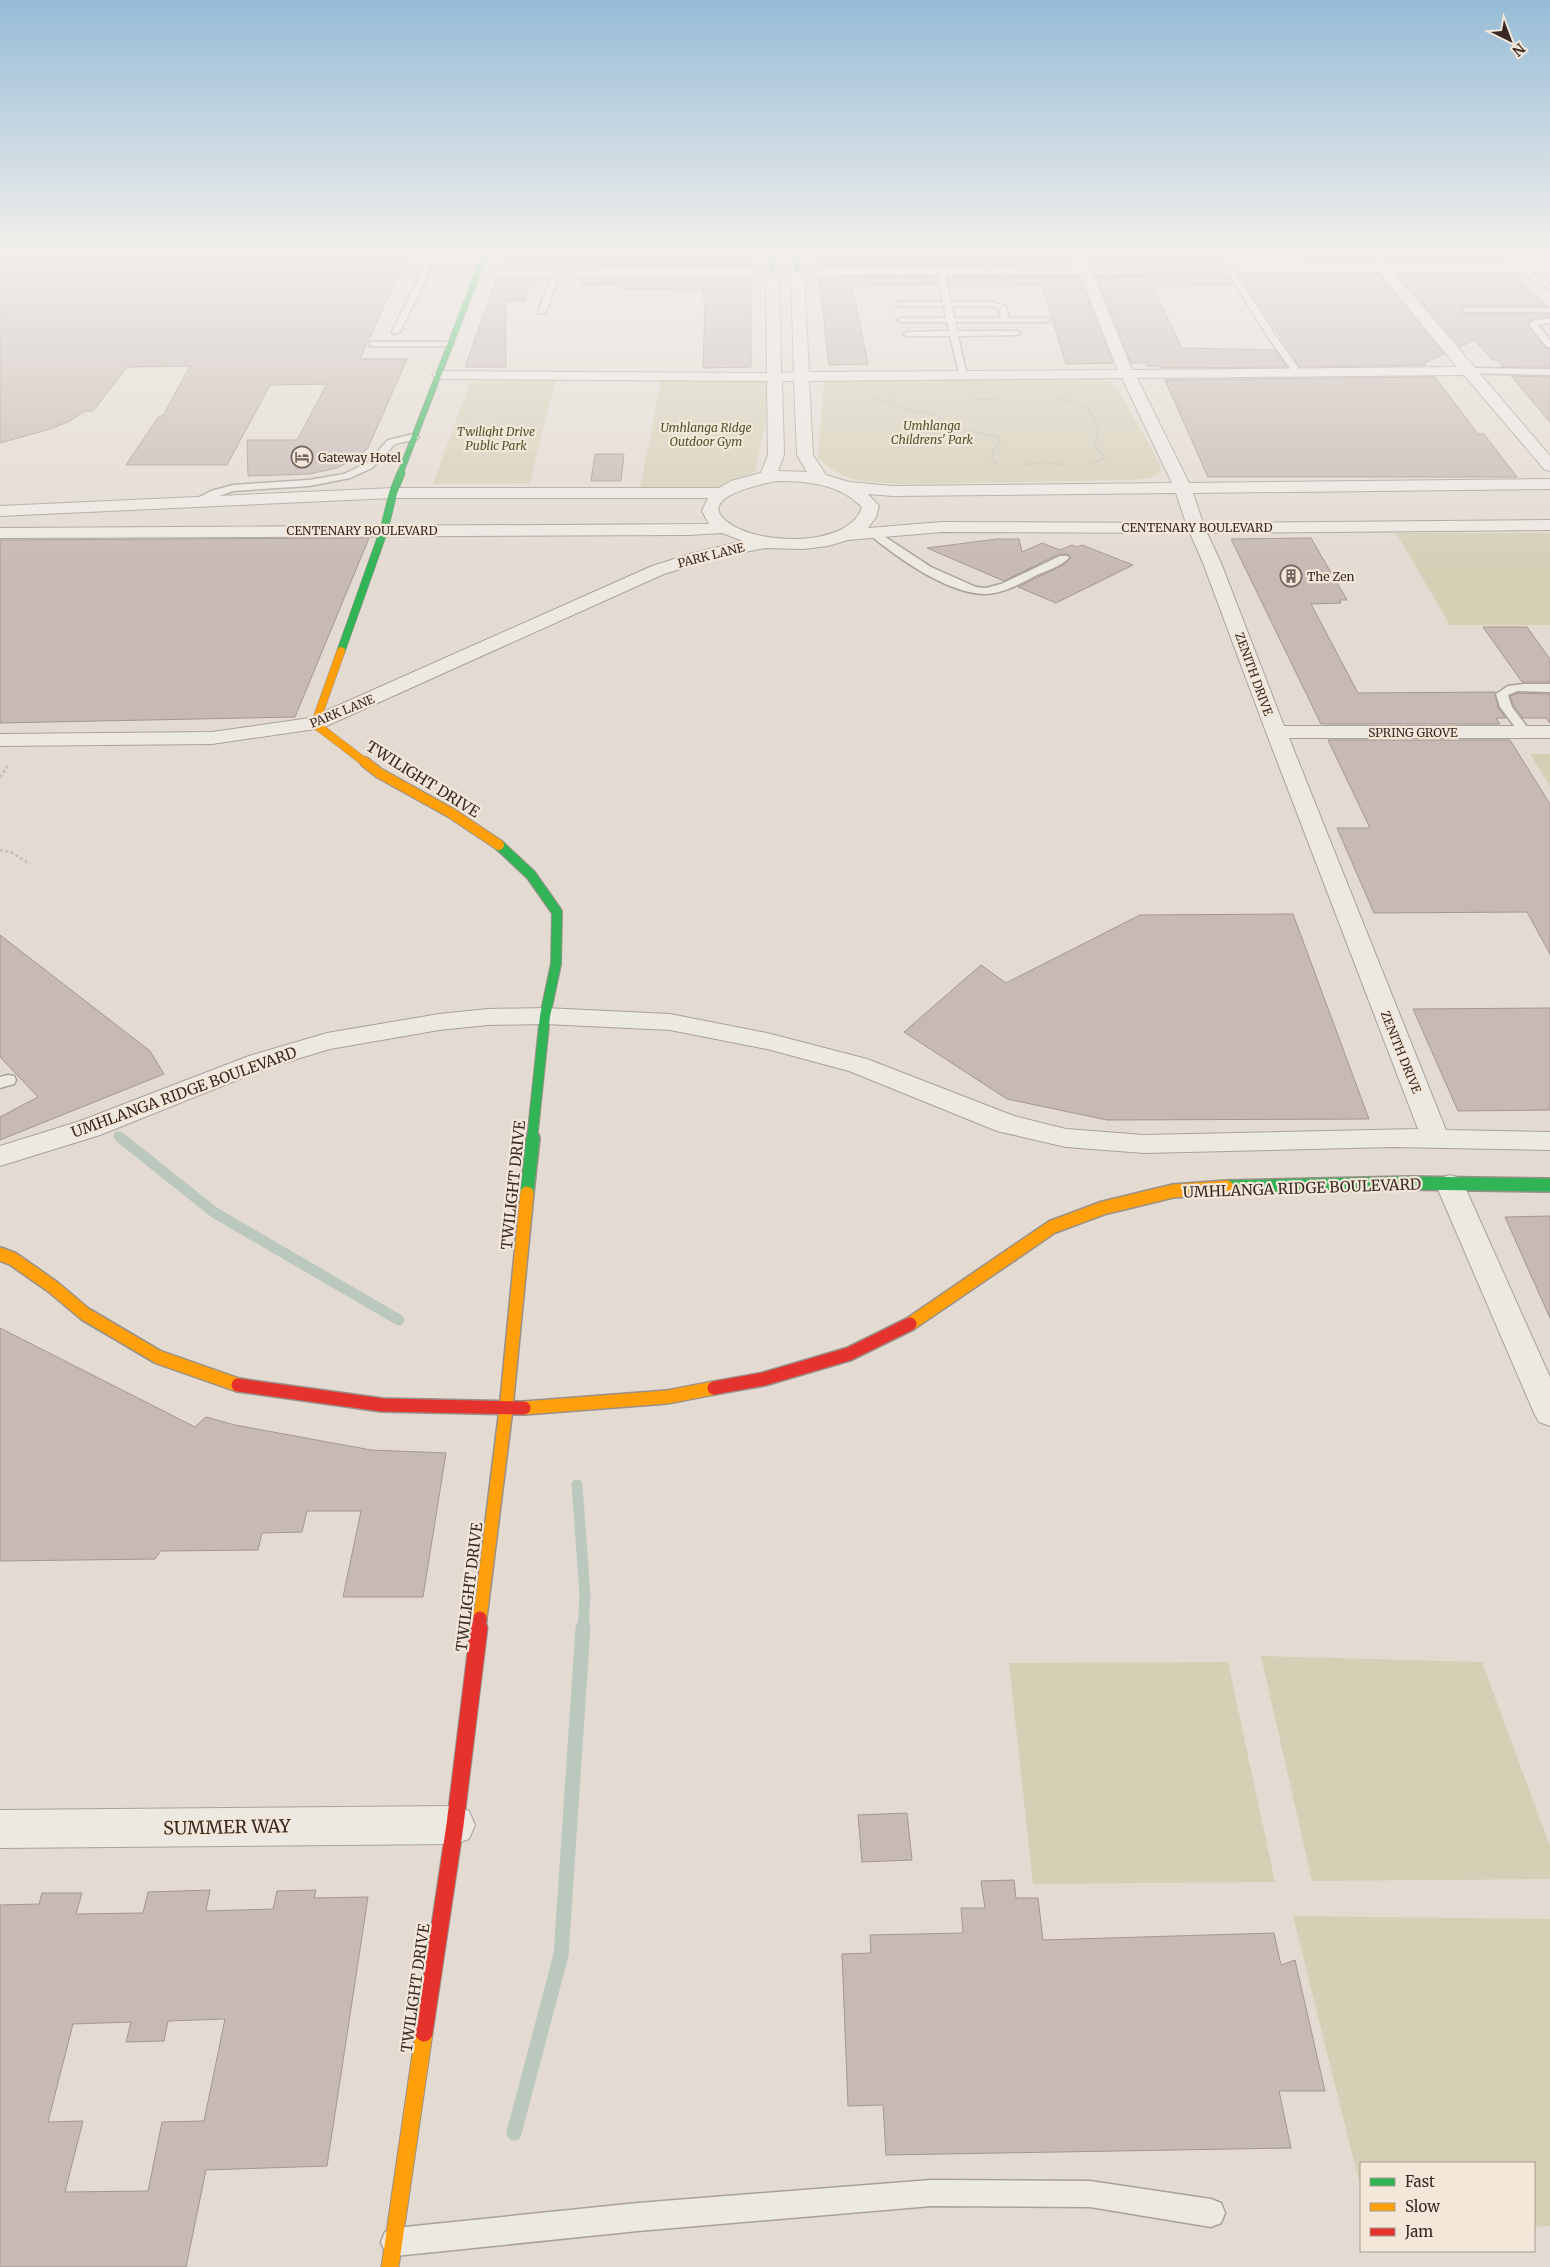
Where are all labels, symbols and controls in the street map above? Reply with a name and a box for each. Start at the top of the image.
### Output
north arrow [1485,15,1535,65]
text: N [1509,39,1529,60]
park label: Umhlanga Childrens' Park [891,418,974,447]
park label: Umhlanga Ridge Outdoor Gym [660,420,752,449]
park label: Twilight Drive Public Park [457,424,535,453]
hotel icon: Gateway Hotel [290,445,314,469]
place label: Gateway Hotel [318,450,401,465]
street label: CENTENARY BOULEVARD [1122,520,1272,535]
street label: CENTENARY BOULEVARD [287,523,437,538]
street label: PARK LANE [676,539,746,571]
building icon: The Zen [1279,564,1303,588]
place label: The Zen [1307,569,1354,584]
street label: ZENITH DRIVE [1232,630,1276,718]
street label: PARK LANE [308,691,377,731]
street label: SPRING GROVE [1368,725,1458,740]
street label: TWILIGHT DRIVE [363,736,484,822]
street label: ZENITH DRIVE [1378,1009,1425,1096]
street label: UMHLANGA RIDGE BOULEVARD [69,1042,299,1142]
street label: TWILIGHT DRIVE [497,1119,529,1251]
street label: UMHLANGA RIDGE BOULEVARD [1182,1174,1422,1202]
street label: TWILIGHT DRIVE [452,1521,486,1653]
street label: SUMMER WAY [163,1814,291,1840]
street label: TWILIGHT DRIVE [397,1922,434,2054]
legend [1360,2162,1535,2252]
text: Fast [1405,2172,1435,2191]
text: Slow [1405,2197,1440,2216]
text: Jam [1404,2222,1433,2241]

